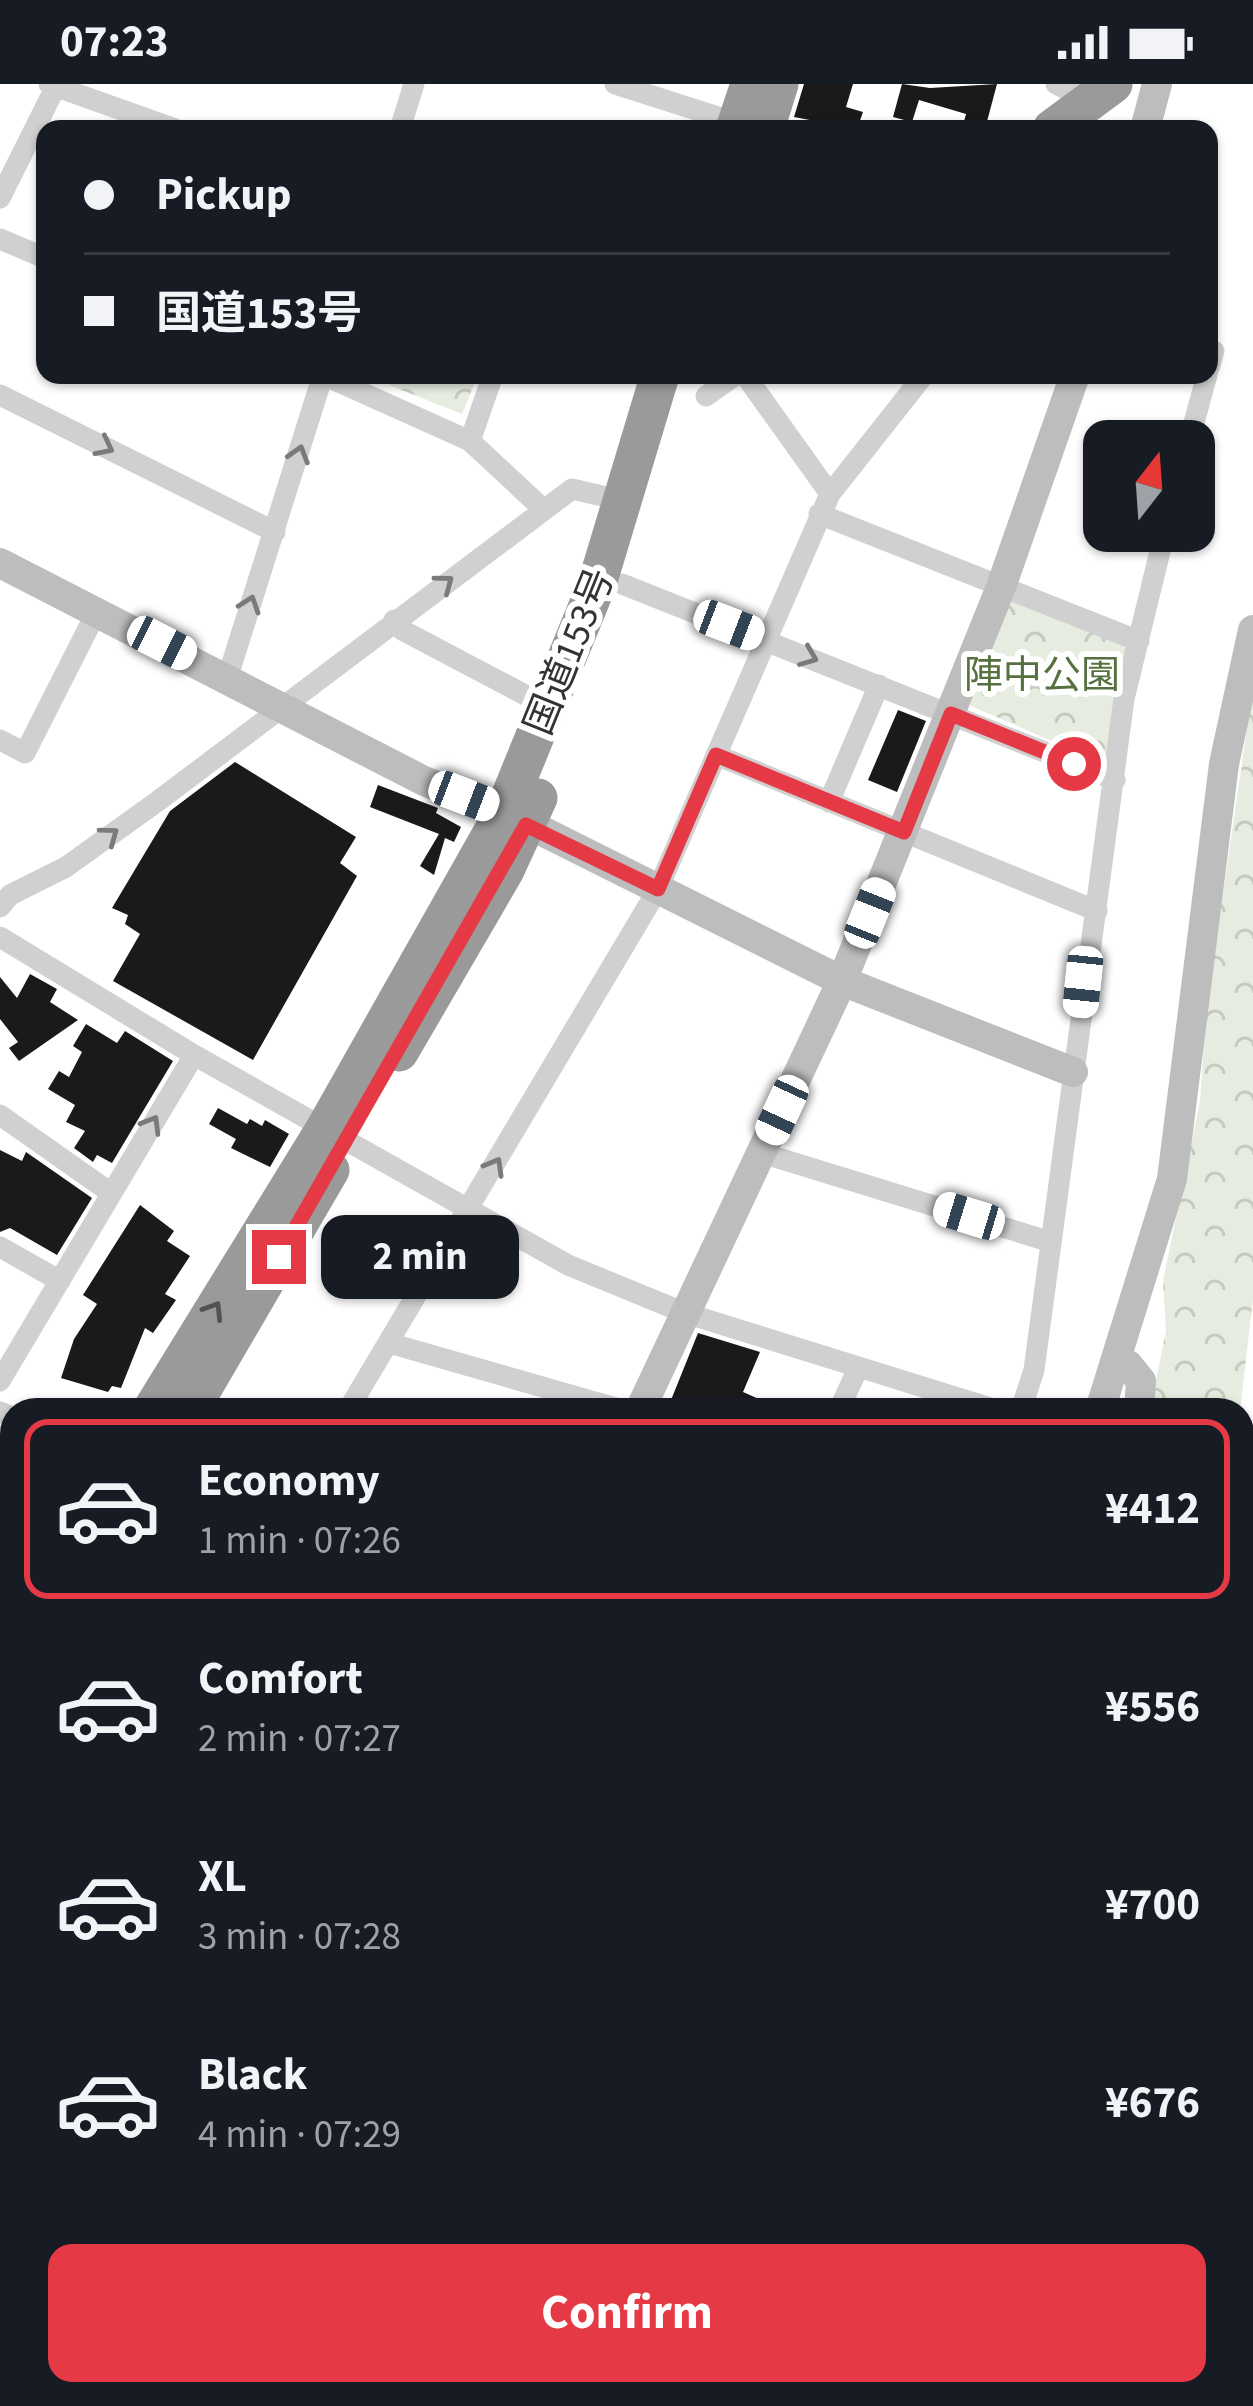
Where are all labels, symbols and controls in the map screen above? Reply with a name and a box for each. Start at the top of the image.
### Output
text: 07:23 [60,10,169,74]
text: Pickup [156,163,292,227]
text: 国道153号 [156,282,362,346]
north arrow [1083,420,1215,552]
map controls [1083,420,1215,552]
one-way arrow [92,433,114,456]
one-way arrow [285,444,310,465]
street label: 国道153号 [511,560,629,743]
one-way arrow [431,575,453,597]
one-way arrow [236,595,260,616]
car [689,595,769,655]
car [122,611,202,675]
one-way arrow [798,642,819,667]
park label: 陣中公園 [964,648,1120,704]
route start [1047,737,1101,791]
car [424,766,504,826]
one-way arrow [97,828,118,850]
car [840,873,900,953]
car [1061,944,1105,1020]
car [750,1070,814,1150]
one-way arrow [138,1115,161,1137]
one-way arrow [481,1157,503,1179]
car [929,1188,1009,1244]
callout: 2 min [321,1215,519,1299]
text: 2 min [373,1229,467,1285]
route end [252,1230,306,1284]
one-way arrow [200,1301,222,1323]
text: Economy [198,1449,380,1513]
icon: car [54,1455,162,1563]
text: ¥412 [1105,1477,1200,1541]
text: 1 min · 07:26 [198,1513,401,1569]
text: Comfort [198,1647,363,1711]
icon: car [54,1653,162,1761]
text: ¥556 [1105,1675,1200,1739]
text: 2 min · 07:27 [198,1711,401,1767]
text: XL [198,1845,247,1909]
icon: car [54,1851,162,1959]
text: ¥700 [1105,1873,1200,1937]
text: 3 min · 07:28 [198,1909,401,1965]
text: Black [198,2043,308,2107]
icon: car [54,2049,162,2157]
text: ¥676 [1105,2071,1200,2135]
text: 4 min · 07:29 [198,2107,401,2163]
button: Confirm [48,2244,1206,2382]

